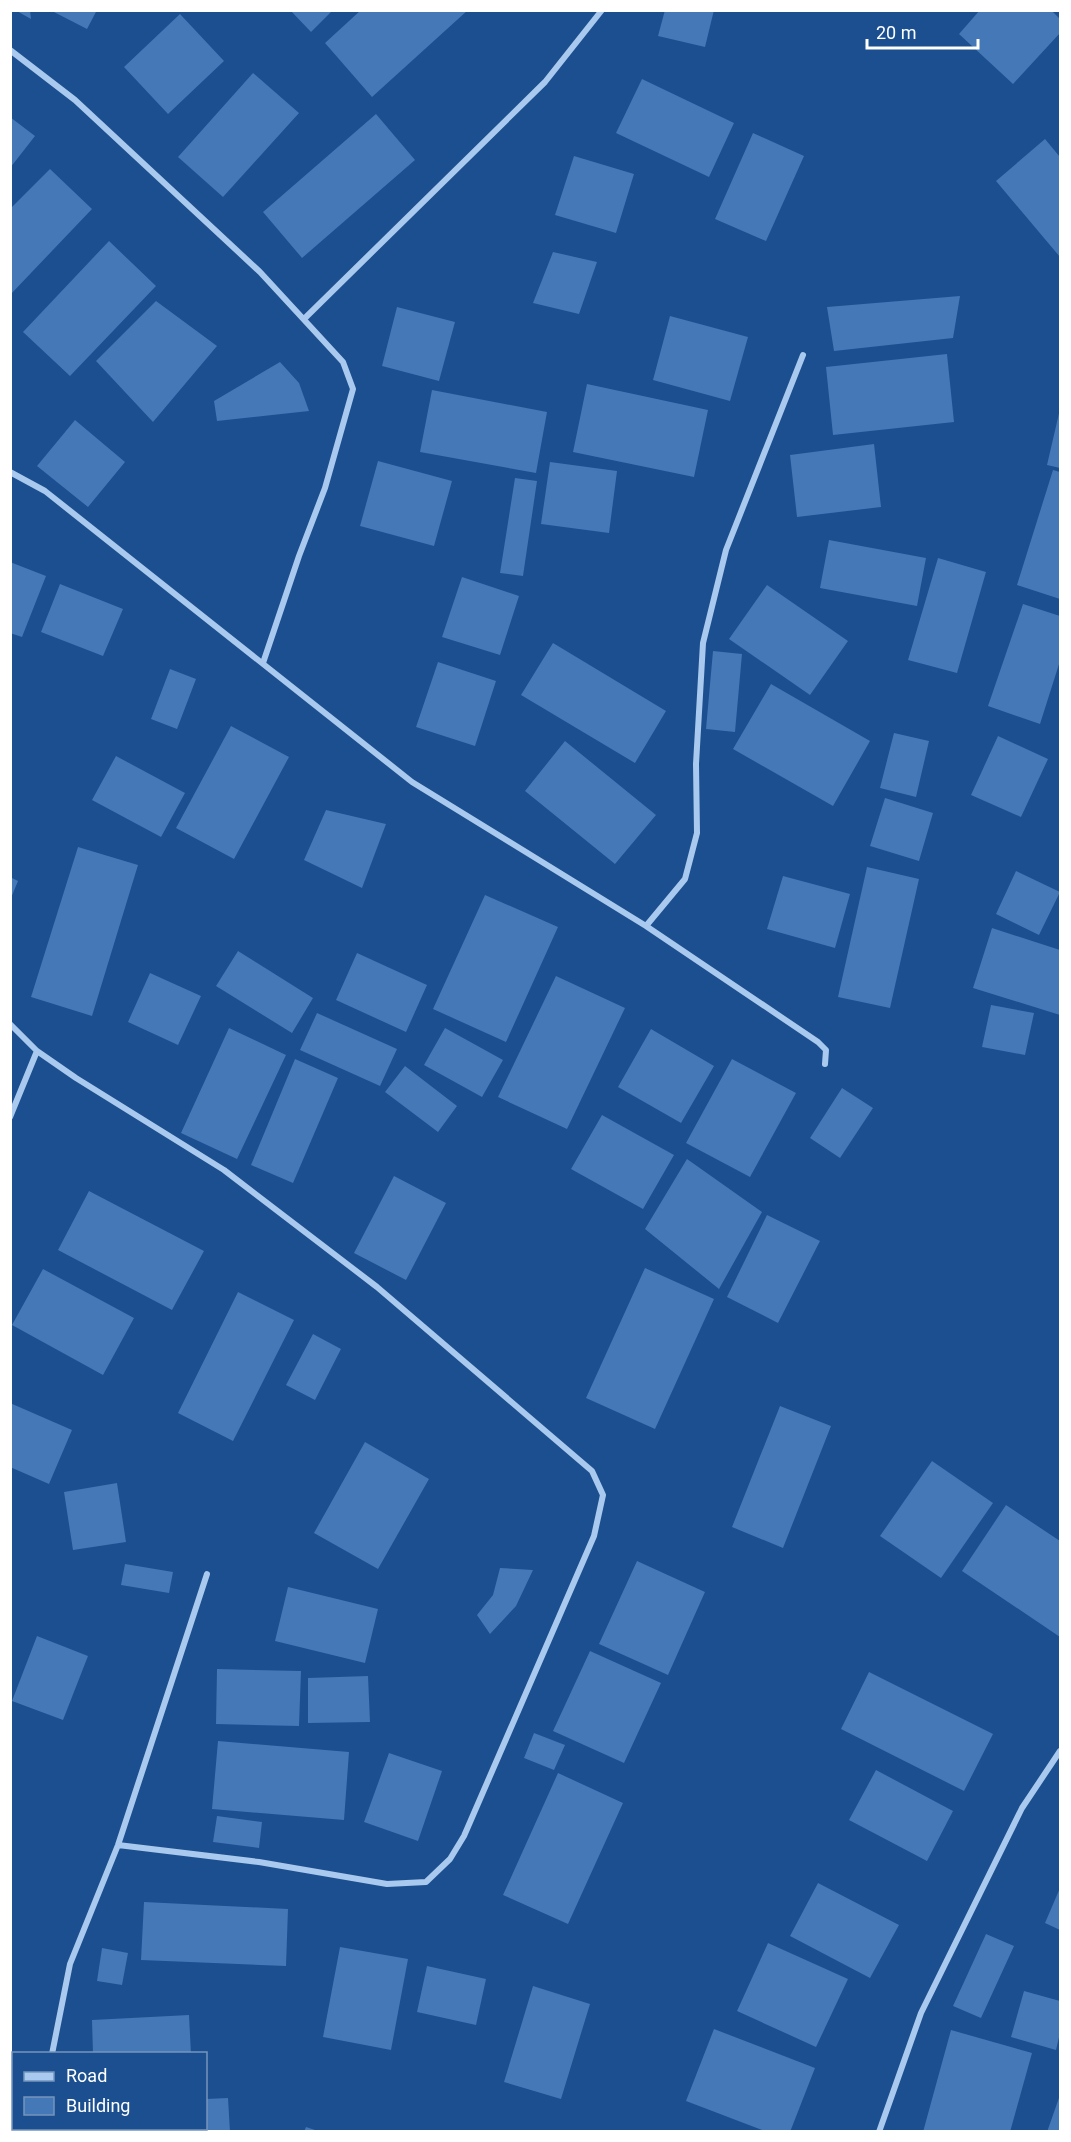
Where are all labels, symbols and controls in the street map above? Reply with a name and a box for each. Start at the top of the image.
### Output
scale bar [867,12,978,50]
text: 20 m [876,22,916,43]
legend [12,2052,207,2130]
text: Road [66,2065,107,2086]
text: Building [66,2095,130,2116]

